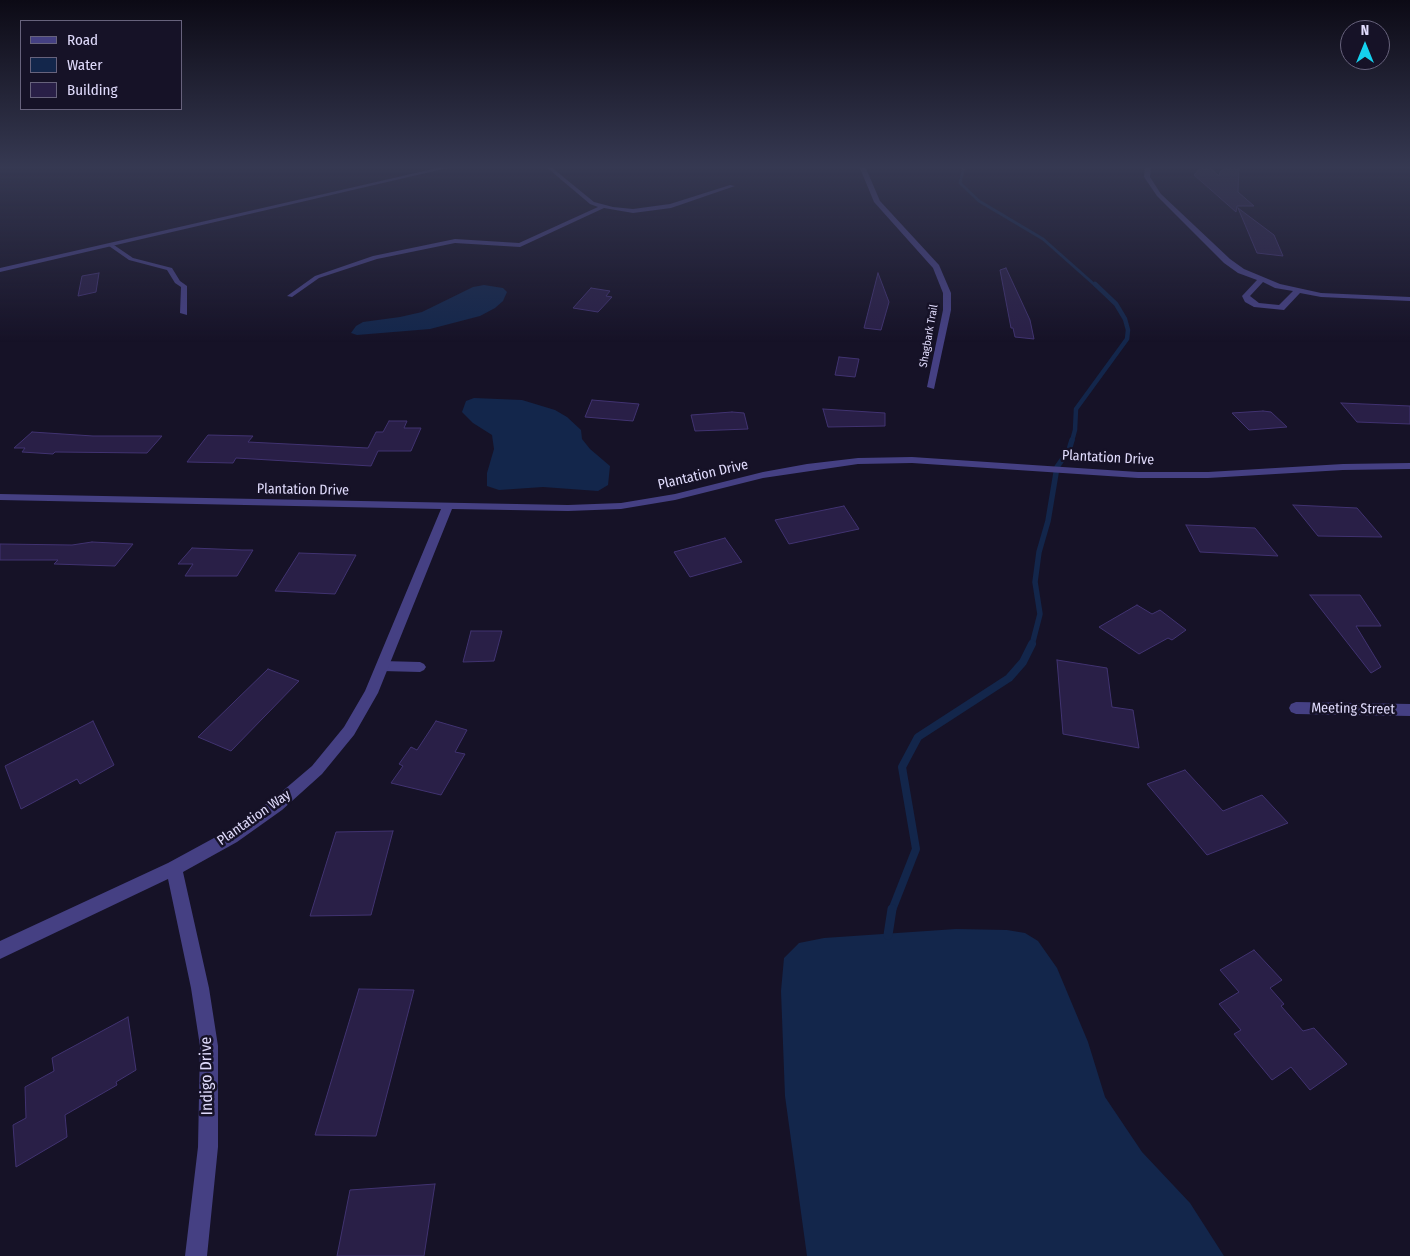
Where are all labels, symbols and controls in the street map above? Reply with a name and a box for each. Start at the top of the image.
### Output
legend [20,20,182,110]
north arrow [1340,20,1390,70]
text: N [1361,22,1369,39]
text: Road [67,31,98,49]
text: Water [67,56,102,74]
text: Building [67,81,118,99]
street label: Shagbark Trail [917,303,941,369]
street label: Plantation Drive [1062,447,1154,469]
street label: Plantation Drive [656,456,750,494]
street label: Plantation Drive [257,481,349,499]
street label: Meeting Street [1311,700,1395,718]
street label: Plantation Way [214,787,294,849]
street label: Indigo Drive [197,1037,217,1115]

